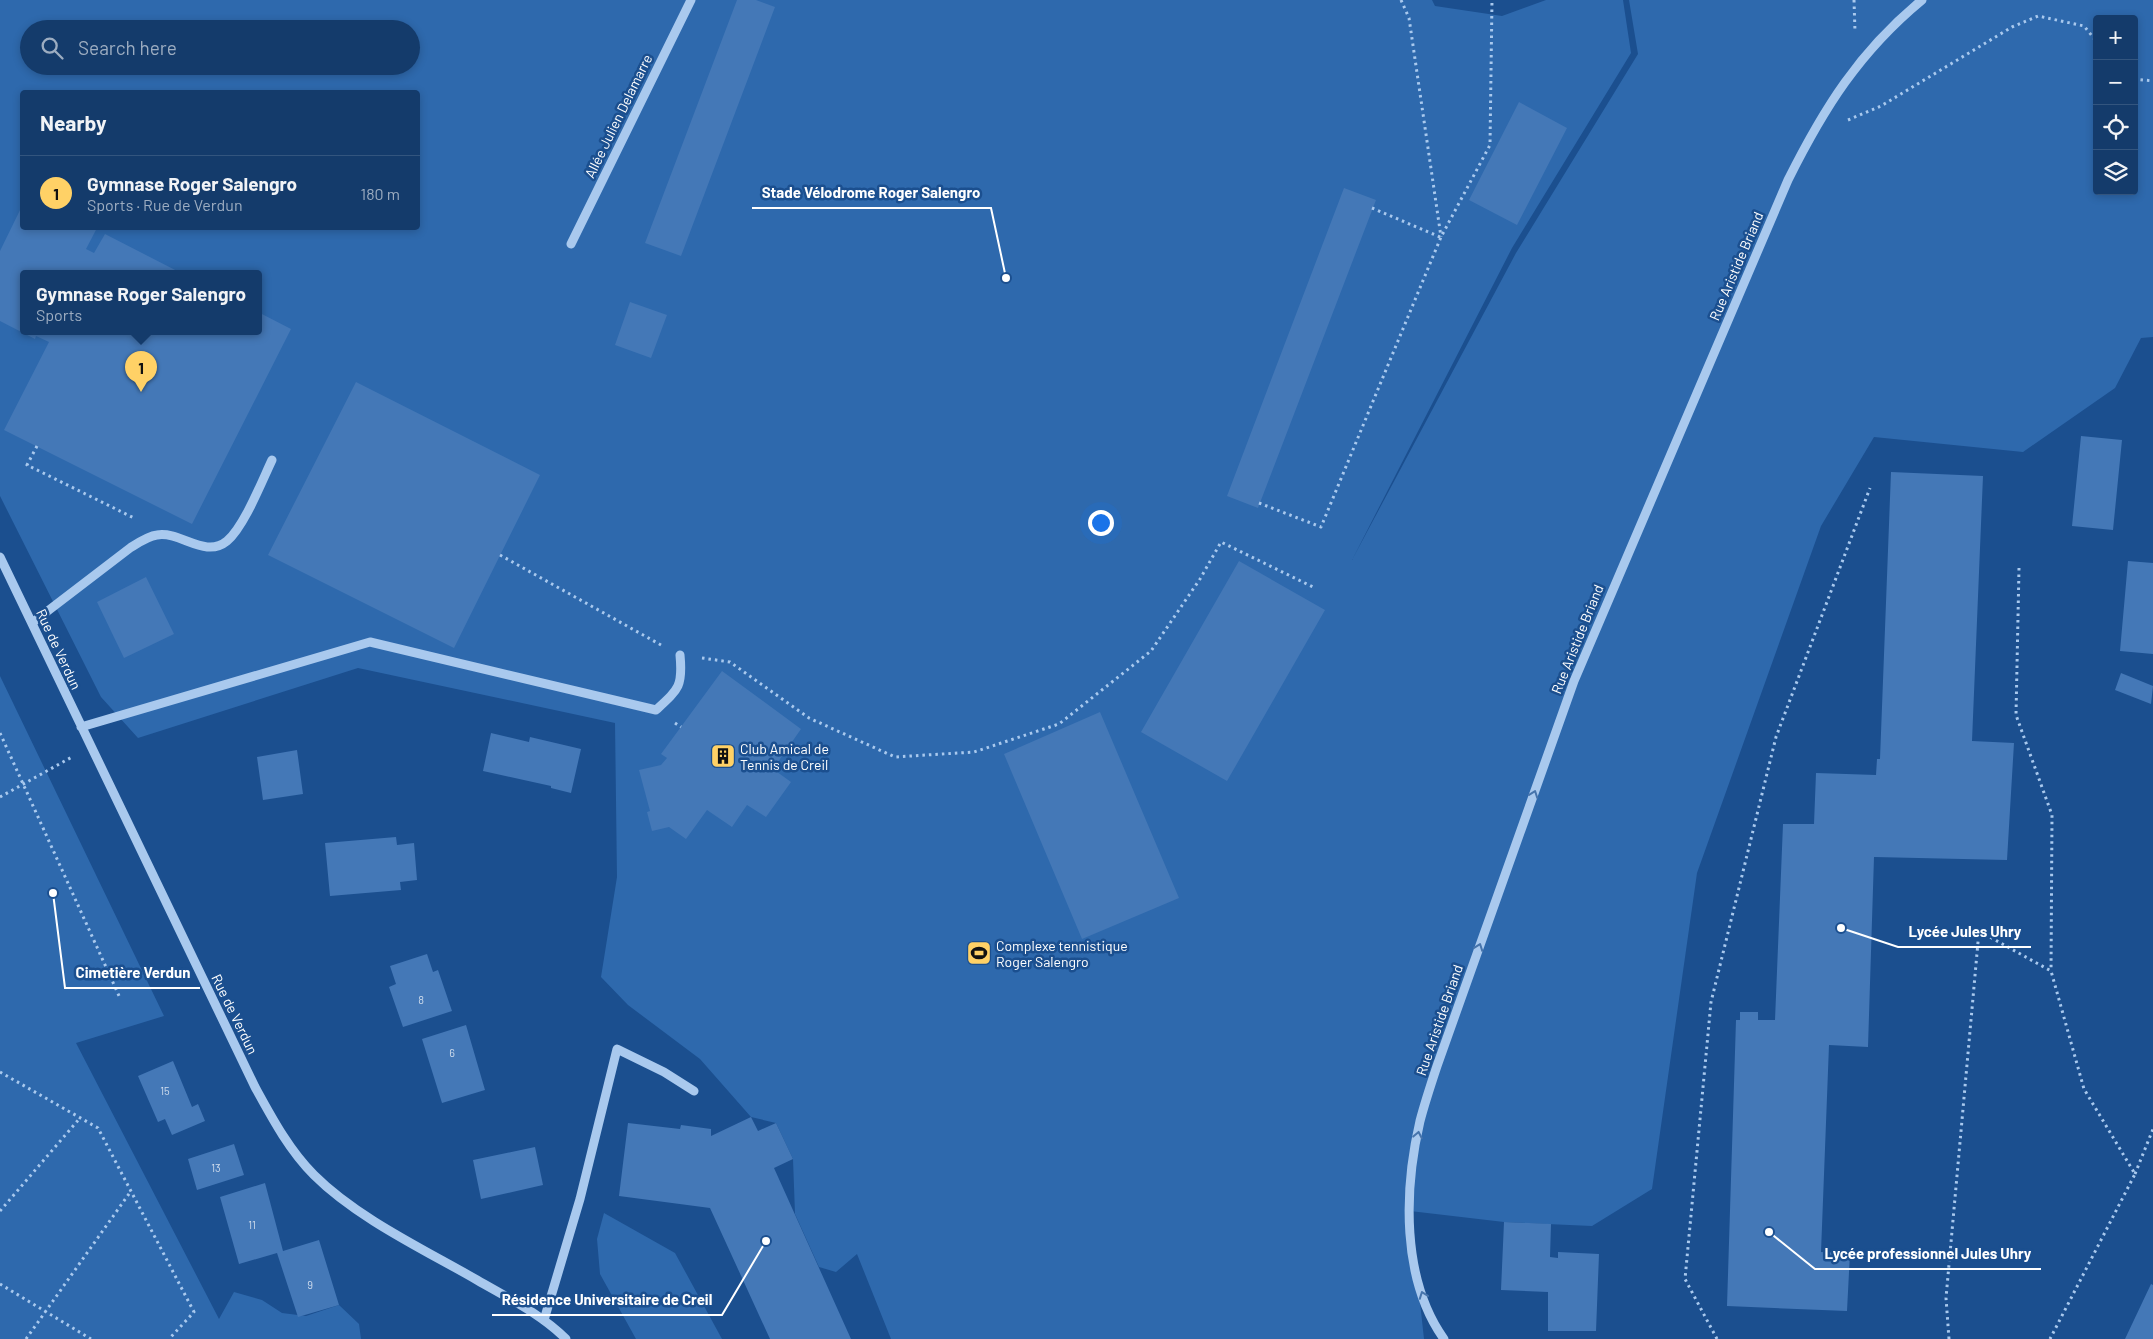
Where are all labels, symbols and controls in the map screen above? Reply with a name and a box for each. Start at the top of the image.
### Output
map controls [2093,15,2138,195]
button: + [2093,15,2138,60]
search box [20,20,420,75]
icon: search [38,34,66,62]
text: Search here [78,36,177,59]
street label: Allée Julien Delamarre [581,51,655,181]
button: − [2093,60,2138,105]
button: locate [2093,105,2138,150]
text: Nearby [40,110,106,135]
button: layers [2093,150,2138,195]
text: Gymnase Roger Salengro [87,172,297,195]
callout: Stade Vélodrome Roger Salengro [752,178,991,208]
text: Stade Vélodrome Roger Salengro [762,183,980,201]
text: 1 [53,184,59,203]
text: 180 m [361,184,400,203]
text: Sports · Rue de Verdun [87,195,243,214]
street label: Rue Aristide Briand [1705,209,1767,323]
popup [20,270,262,335]
text: Gymnase Roger Salengro [36,282,246,305]
text: Sports [36,305,82,324]
pin: 1 [125,351,157,392]
your location [1088,510,1114,536]
street label: Rue Aristide Briand [1547,582,1607,696]
street label: Rue de Verdun [33,606,85,692]
place label: Club Amical de Tennis de Creil [740,740,829,773]
building icon: Club Amical de Tennis de Creil [710,743,736,769]
one-way arrow [1528,790,1538,799]
callout: Lycée Jules Uhry [1898,917,2031,947]
text: Lycée Jules Uhry [1909,922,2022,940]
place label: Complexe tennistique Roger Salengro [996,937,1128,970]
sports icon: Complexe tennistique Roger Salengro [966,940,992,966]
one-way arrow [1473,943,1483,952]
callout: Cimetière Verdun [65,958,200,988]
street label: Rue Aristide Briand [1412,962,1466,1078]
text: Cimetière Verdun [76,963,190,981]
street label: Rue de Verdun [208,971,262,1057]
house number: 8 [418,993,424,1006]
house number: 6 [449,1046,455,1059]
house number: 15 [160,1084,170,1097]
one-way arrow [1412,1130,1422,1139]
house number: 13 [211,1161,221,1174]
house number: 11 [248,1218,256,1231]
callout: Lycée professionnel Jules Uhry [1815,1239,2041,1269]
text: Lycée professionnel Jules Uhry [1825,1244,2032,1262]
house number: 9 [307,1278,313,1291]
callout: Résidence Universitaire de Creil [492,1285,722,1315]
text: Résidence Universitaire de Creil [502,1290,712,1308]
one-way arrow [1419,1291,1429,1300]

